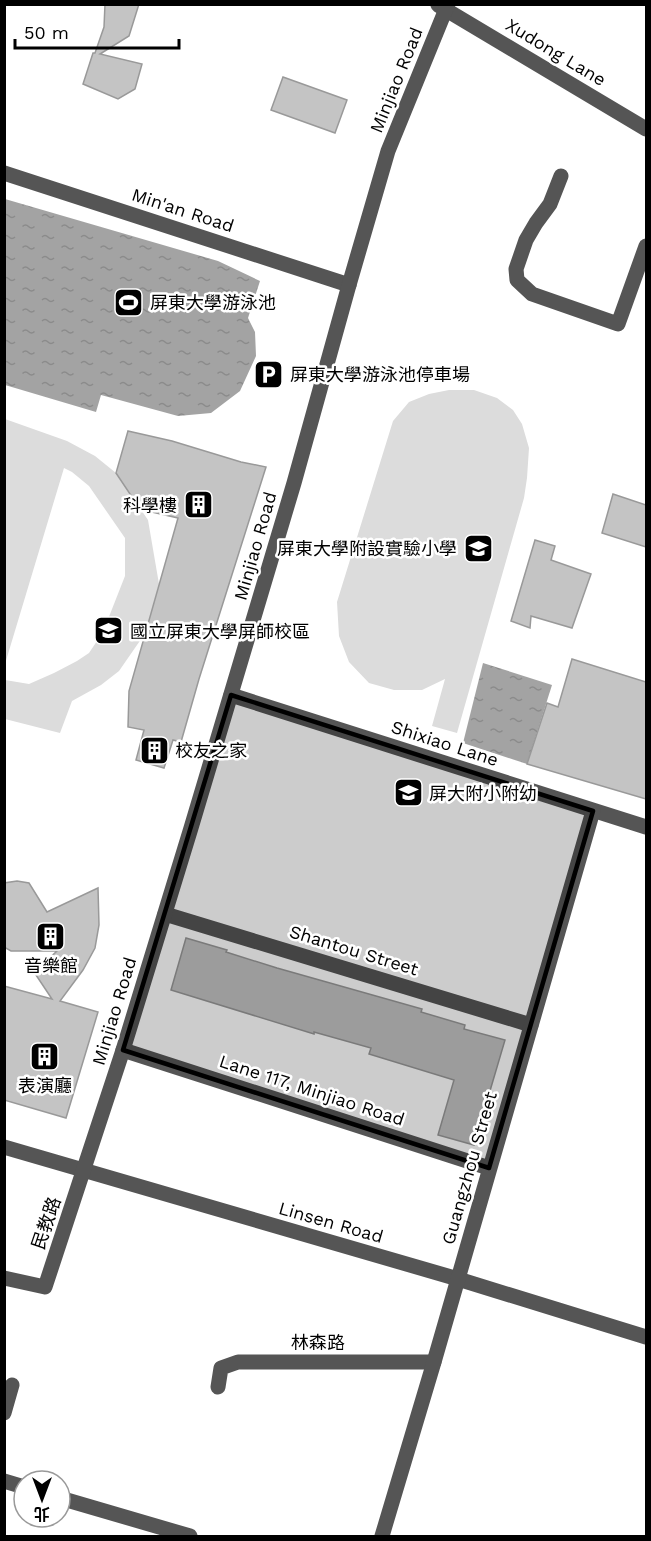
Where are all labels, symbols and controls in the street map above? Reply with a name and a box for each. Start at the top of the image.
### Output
scale bar [15,12,178,50]
street label: Xudong Lane [502,14,610,90]
text: 50 m [24,22,69,43]
street label: Minjiao Road [365,24,427,136]
street label: Min'an Road [129,184,237,236]
sports icon: 屏東大學游泳池 [113,286,145,318]
place label: 屏東大學游泳池 [150,292,276,313]
parking icon: 屏東大學游泳池停車場 [253,358,285,390]
place label: 屏東大學游泳池停車場 [290,364,470,385]
building icon: 科學樓 [182,489,214,521]
street label: Minjiao Road [229,489,281,603]
place label: 科學樓 [123,495,177,516]
school or university icon: 屏東大學附設實驗小學 [462,532,494,564]
place label: 屏東大學附設實驗小學 [277,538,457,559]
school or university icon: 國立屏東大學屏師校區 [93,615,125,647]
place label: 國立屏東大學屏師校區 [130,621,310,642]
street label: Shixiao Lane [389,716,501,770]
building icon: 校友之家 [138,734,170,766]
place label: 校友之家 [175,740,247,761]
school or university icon: 屏大附小附幼 [392,777,424,809]
place label: 屏大附小附幼 [429,783,537,804]
building icon: 音樂館 [35,920,67,952]
street label: Shantou Street [287,920,421,980]
street label: Minjiao Road [88,954,140,1068]
place label: 音樂館 [24,955,78,976]
building icon: 表演廳 [29,1040,61,1072]
street label: Lane 117, Minjiao Road [217,1050,407,1130]
place label: 表演廳 [18,1075,72,1096]
street label: Guangzhou Street [437,1089,501,1247]
street label: 民教路 [27,1194,65,1252]
street label: Linsen Road [276,1197,386,1247]
street label: 林森路 [291,1332,345,1353]
north arrow [12,1469,72,1529]
text: 北 [34,1504,50,1523]

